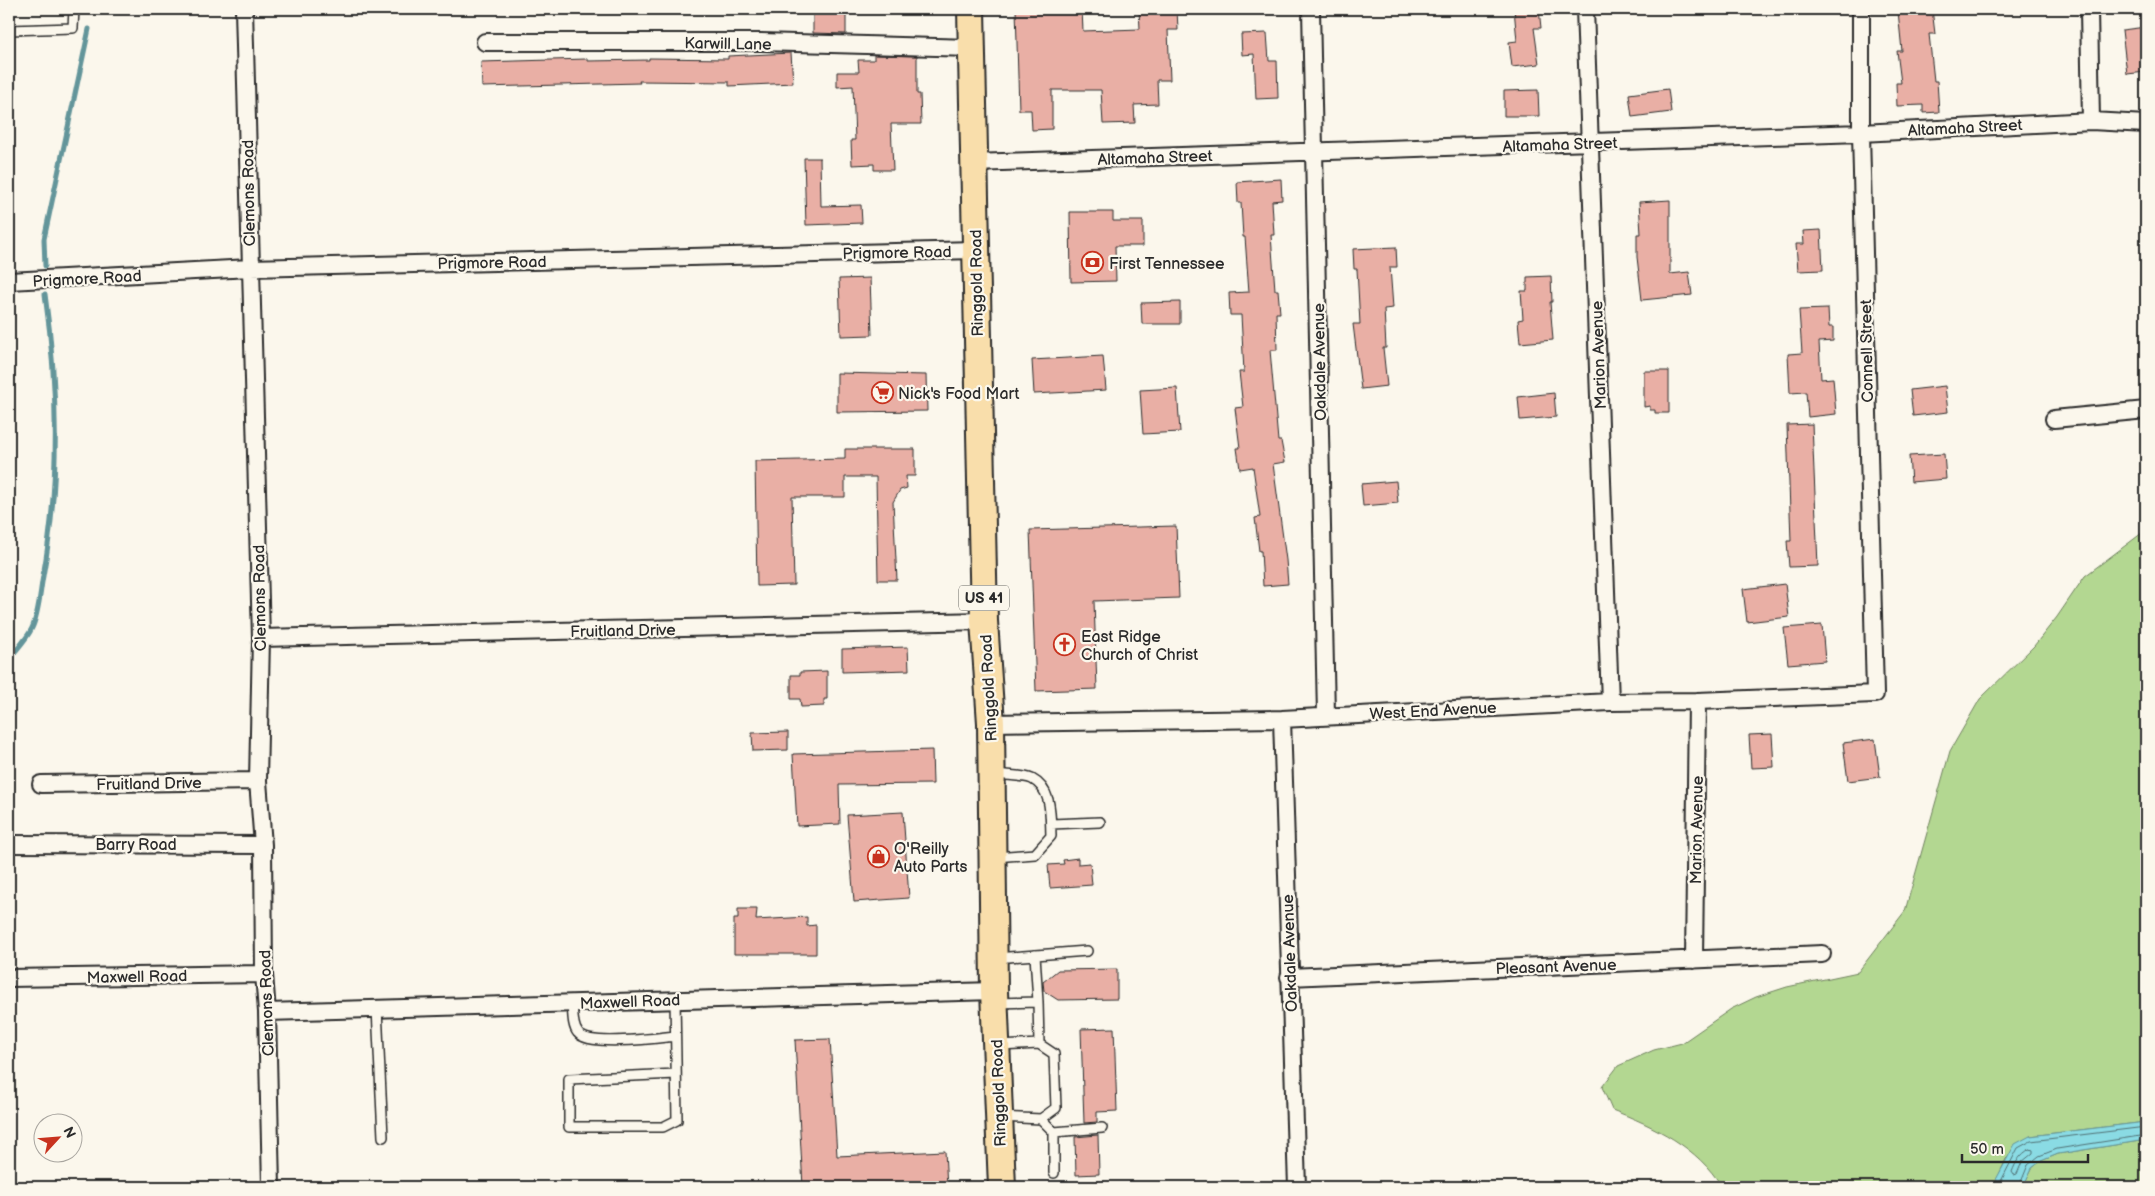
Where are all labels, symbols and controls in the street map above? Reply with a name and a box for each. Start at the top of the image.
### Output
street label: Karwill Lane [684,34,772,55]
street label: Altamaha Street [1907,116,2023,141]
street label: Altamaha Street [1502,134,1618,157]
street label: Clemons Road [239,140,260,246]
street label: Altamaha Street [1097,147,1213,170]
street label: Ringgold Road [967,229,988,337]
street label: Prigmore Road [842,243,952,264]
bank icon: First Tennessee [1081,251,1105,275]
street label: Prigmore Road [437,253,547,274]
place label: First Tennessee [1109,255,1225,274]
street label: Prigmore Road [32,267,142,292]
street label: Connell Street [1857,299,1878,403]
street label: Marion Avenue [1588,300,1611,410]
street label: Oakdale Avenue [1310,302,1331,421]
supermarket icon: Nick's Food Mart [870,381,894,405]
place label: Nick's Food Mart [898,385,1019,404]
street label: Clemons Road [250,545,271,651]
road number: US 41 [959,586,1009,610]
street label: Fruitland Drive [570,621,676,642]
place label: East Ridge Church of Christ [1081,628,1198,665]
church icon: East Ridge Church of Christ [1053,633,1077,657]
street label: Ringgold Road [977,634,1002,742]
street label: West End Avenue [1369,699,1498,724]
street label: Fruitland Drive [96,774,202,795]
street label: Marion Avenue [1687,775,1708,884]
street label: Barry Road [95,836,177,855]
place label: O'Reilly Auto Parts [894,840,968,877]
shop icon: O'Reilly Auto Parts [866,845,890,869]
street label: Oakdale Avenue [1279,893,1302,1012]
street label: Clemons Road [256,949,279,1057]
street label: Pleasant Avenue [1495,956,1617,979]
street label: Maxwell Road [87,967,187,988]
street label: Maxwell Road [579,991,681,1014]
street label: Ringgold Road [988,1039,1011,1147]
north arrow [32,1114,82,1164]
text: N [59,1124,79,1141]
scale bar [1962,1131,2089,1163]
text: 50 m [1970,1140,2004,1159]

